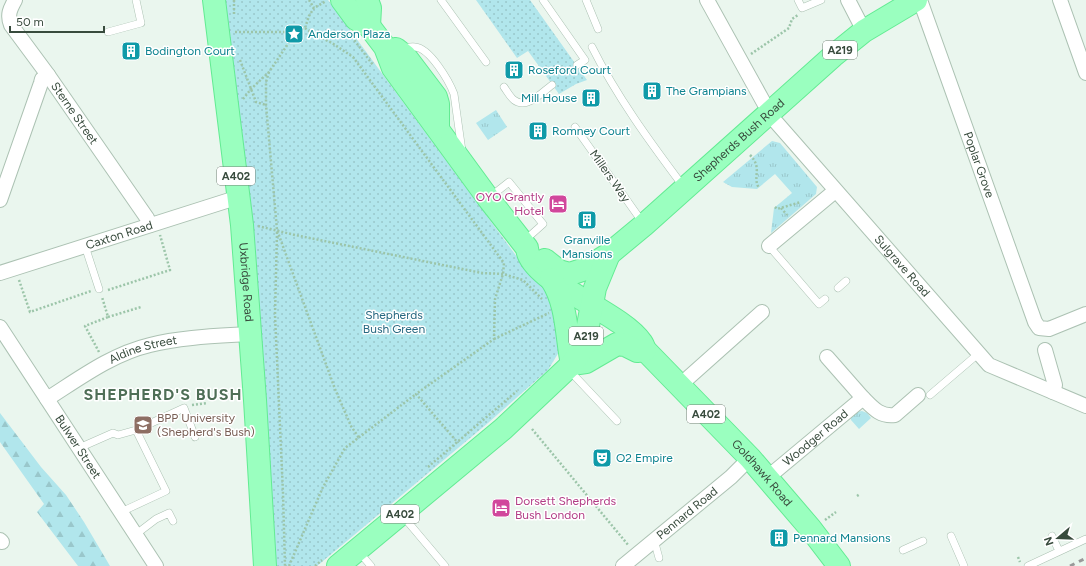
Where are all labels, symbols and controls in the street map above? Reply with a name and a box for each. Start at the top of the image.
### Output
scale bar [10,8,104,34]
text: 50 m [16,15,44,29]
place icon: Anderson Plaza [283,23,305,45]
place label: Anderson Plaza [308,27,390,41]
building icon: Bodington Court [120,40,142,62]
road number: A219 [823,41,857,59]
place label: Bodington Court [145,44,235,58]
building icon: Roseford Court [503,59,525,81]
place label: Roseford Court [528,63,611,77]
street label: Sterne Street [48,79,101,147]
building icon: The Grampians [641,80,663,102]
place label: The Grampians [666,84,747,98]
building icon: Mill House [580,87,602,109]
place label: Mill House [521,91,577,105]
street label: Shepherds Bush Road [690,96,787,185]
building icon: Romney Court [527,120,549,142]
place label: Romney Court [552,124,630,138]
street label: Poplar Grove [961,130,997,200]
street label: Millers Way [587,147,634,205]
road number: A402 [217,167,255,185]
place label: OYO Grantly Hotel [476,190,545,218]
hotel icon: OYO Grantly Hotel [547,193,569,215]
building icon: Granville Mansions [576,209,598,231]
street label: Caxton Road [84,218,154,252]
street label: Sulgrave Road [871,232,933,300]
place label: Granville Mansions [562,233,613,261]
street label: Uxbridge Road [236,242,256,322]
park label: Shepherds Bush Green [363,308,425,336]
road number: A219 [569,327,603,345]
street label: Aldine Street [107,333,178,367]
district label: SHEPHERD'S BUSH [84,385,242,404]
road number: A402 [687,405,725,423]
street label: Woodger Road [780,407,851,469]
place label: BPP University (Shepherd's Bush) [157,411,255,439]
street label: Bulwer Street [52,412,104,482]
school or university icon: BPP University (Shepherd's Bush) [132,414,154,436]
street label: Goldhawk Road [729,437,795,509]
theatre icon: O2 Empire [591,447,613,469]
place label: O2 Empire [616,451,673,465]
street label: Pennard Road [654,484,720,542]
place label: Dorsett Shepherds Bush London [515,494,616,522]
hotel icon: Dorsett Shepherds Bush London [490,497,512,519]
road number: A402 [381,505,419,523]
north arrow [1038,518,1078,558]
building icon: Pennard Mansions [768,527,790,549]
place label: Pennard Mansions [793,531,891,545]
text: N [1041,535,1057,547]

